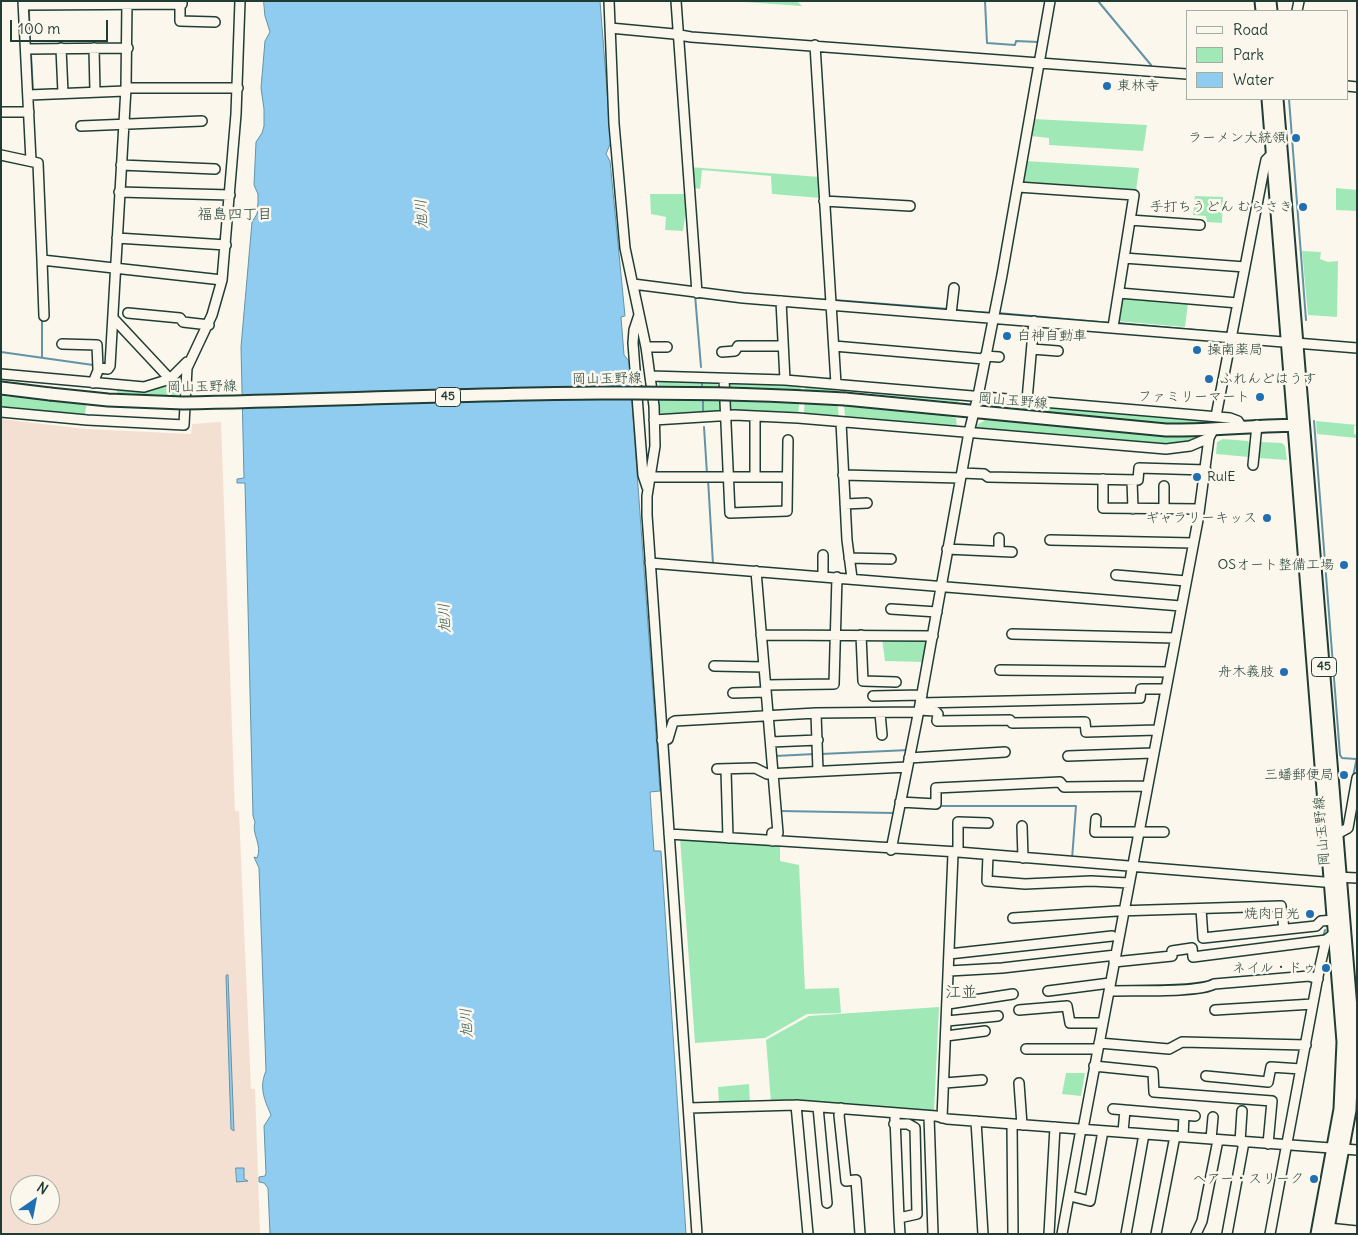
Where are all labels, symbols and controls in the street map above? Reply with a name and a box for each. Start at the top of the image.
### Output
scale bar [12,10,110,42]
legend [1186,10,1348,100]
text: 100 m [18,19,60,38]
text: Road [1233,20,1268,39]
text: Park [1233,45,1264,64]
text: Water [1233,70,1274,89]
place label: 東林寺 [1117,78,1159,94]
marker: 東林寺 [1101,80,1113,92]
place label: ラーメン大統領 [1188,130,1286,146]
marker: ラーメン大統領 [1290,132,1302,144]
water label: 旭川 [412,199,432,229]
place label: 手打ちうどん むらさき [1150,199,1293,215]
marker: 手打ちうどん むらさき [1297,201,1309,213]
district label: 福島四丁目 [198,206,272,224]
place label: 白神自動車 [1017,328,1087,344]
marker: 白神自動車 [1001,330,1013,342]
place label: 操南薬局 [1207,342,1263,358]
marker: 操南薬局 [1191,344,1203,356]
street label: 岡山玉野線 [572,370,642,388]
place label: ふれんどはうす [1219,371,1317,387]
marker: ふれんどはうす [1203,373,1215,385]
street label: 岡山玉野線 [167,378,237,396]
road number: 45 [436,388,460,407]
place label: ファミリーマート [1138,389,1250,405]
street label: 岡山玉野線 [977,390,1049,412]
marker: ファミリーマート [1254,391,1266,403]
place label: RulE [1207,469,1235,485]
marker: RulE [1191,471,1203,483]
place label: ギャラリーキッス [1145,510,1257,526]
marker: ギャラリーキッス [1261,512,1273,524]
place label: OSオート整備工場 [1217,557,1334,573]
marker: OSオート整備工場 [1338,559,1350,571]
water label: 旭川 [435,603,455,633]
road number: 45 [1312,658,1336,676]
place label: 舟木義肢 [1218,664,1274,680]
marker: 舟木義肢 [1278,666,1290,678]
place label: 三蟠郵便局 [1264,767,1334,783]
marker: 三蟠郵便局 [1338,769,1350,781]
street label: 岡山玉野線 [1311,795,1333,867]
place label: 焼肉日光 [1244,906,1300,922]
marker: 焼肉日光 [1304,908,1316,920]
place label: ネイル・ドゥ [1232,960,1316,976]
marker: ネイル・ドゥ [1320,962,1332,974]
district label: 江並 [945,982,977,1002]
water label: 旭川 [457,1008,477,1038]
place label: ヘアー・スリーク [1193,1171,1304,1187]
marker: ヘアー・スリーク [1308,1173,1320,1185]
north arrow [10,1175,60,1225]
text: N [34,1178,52,1198]

